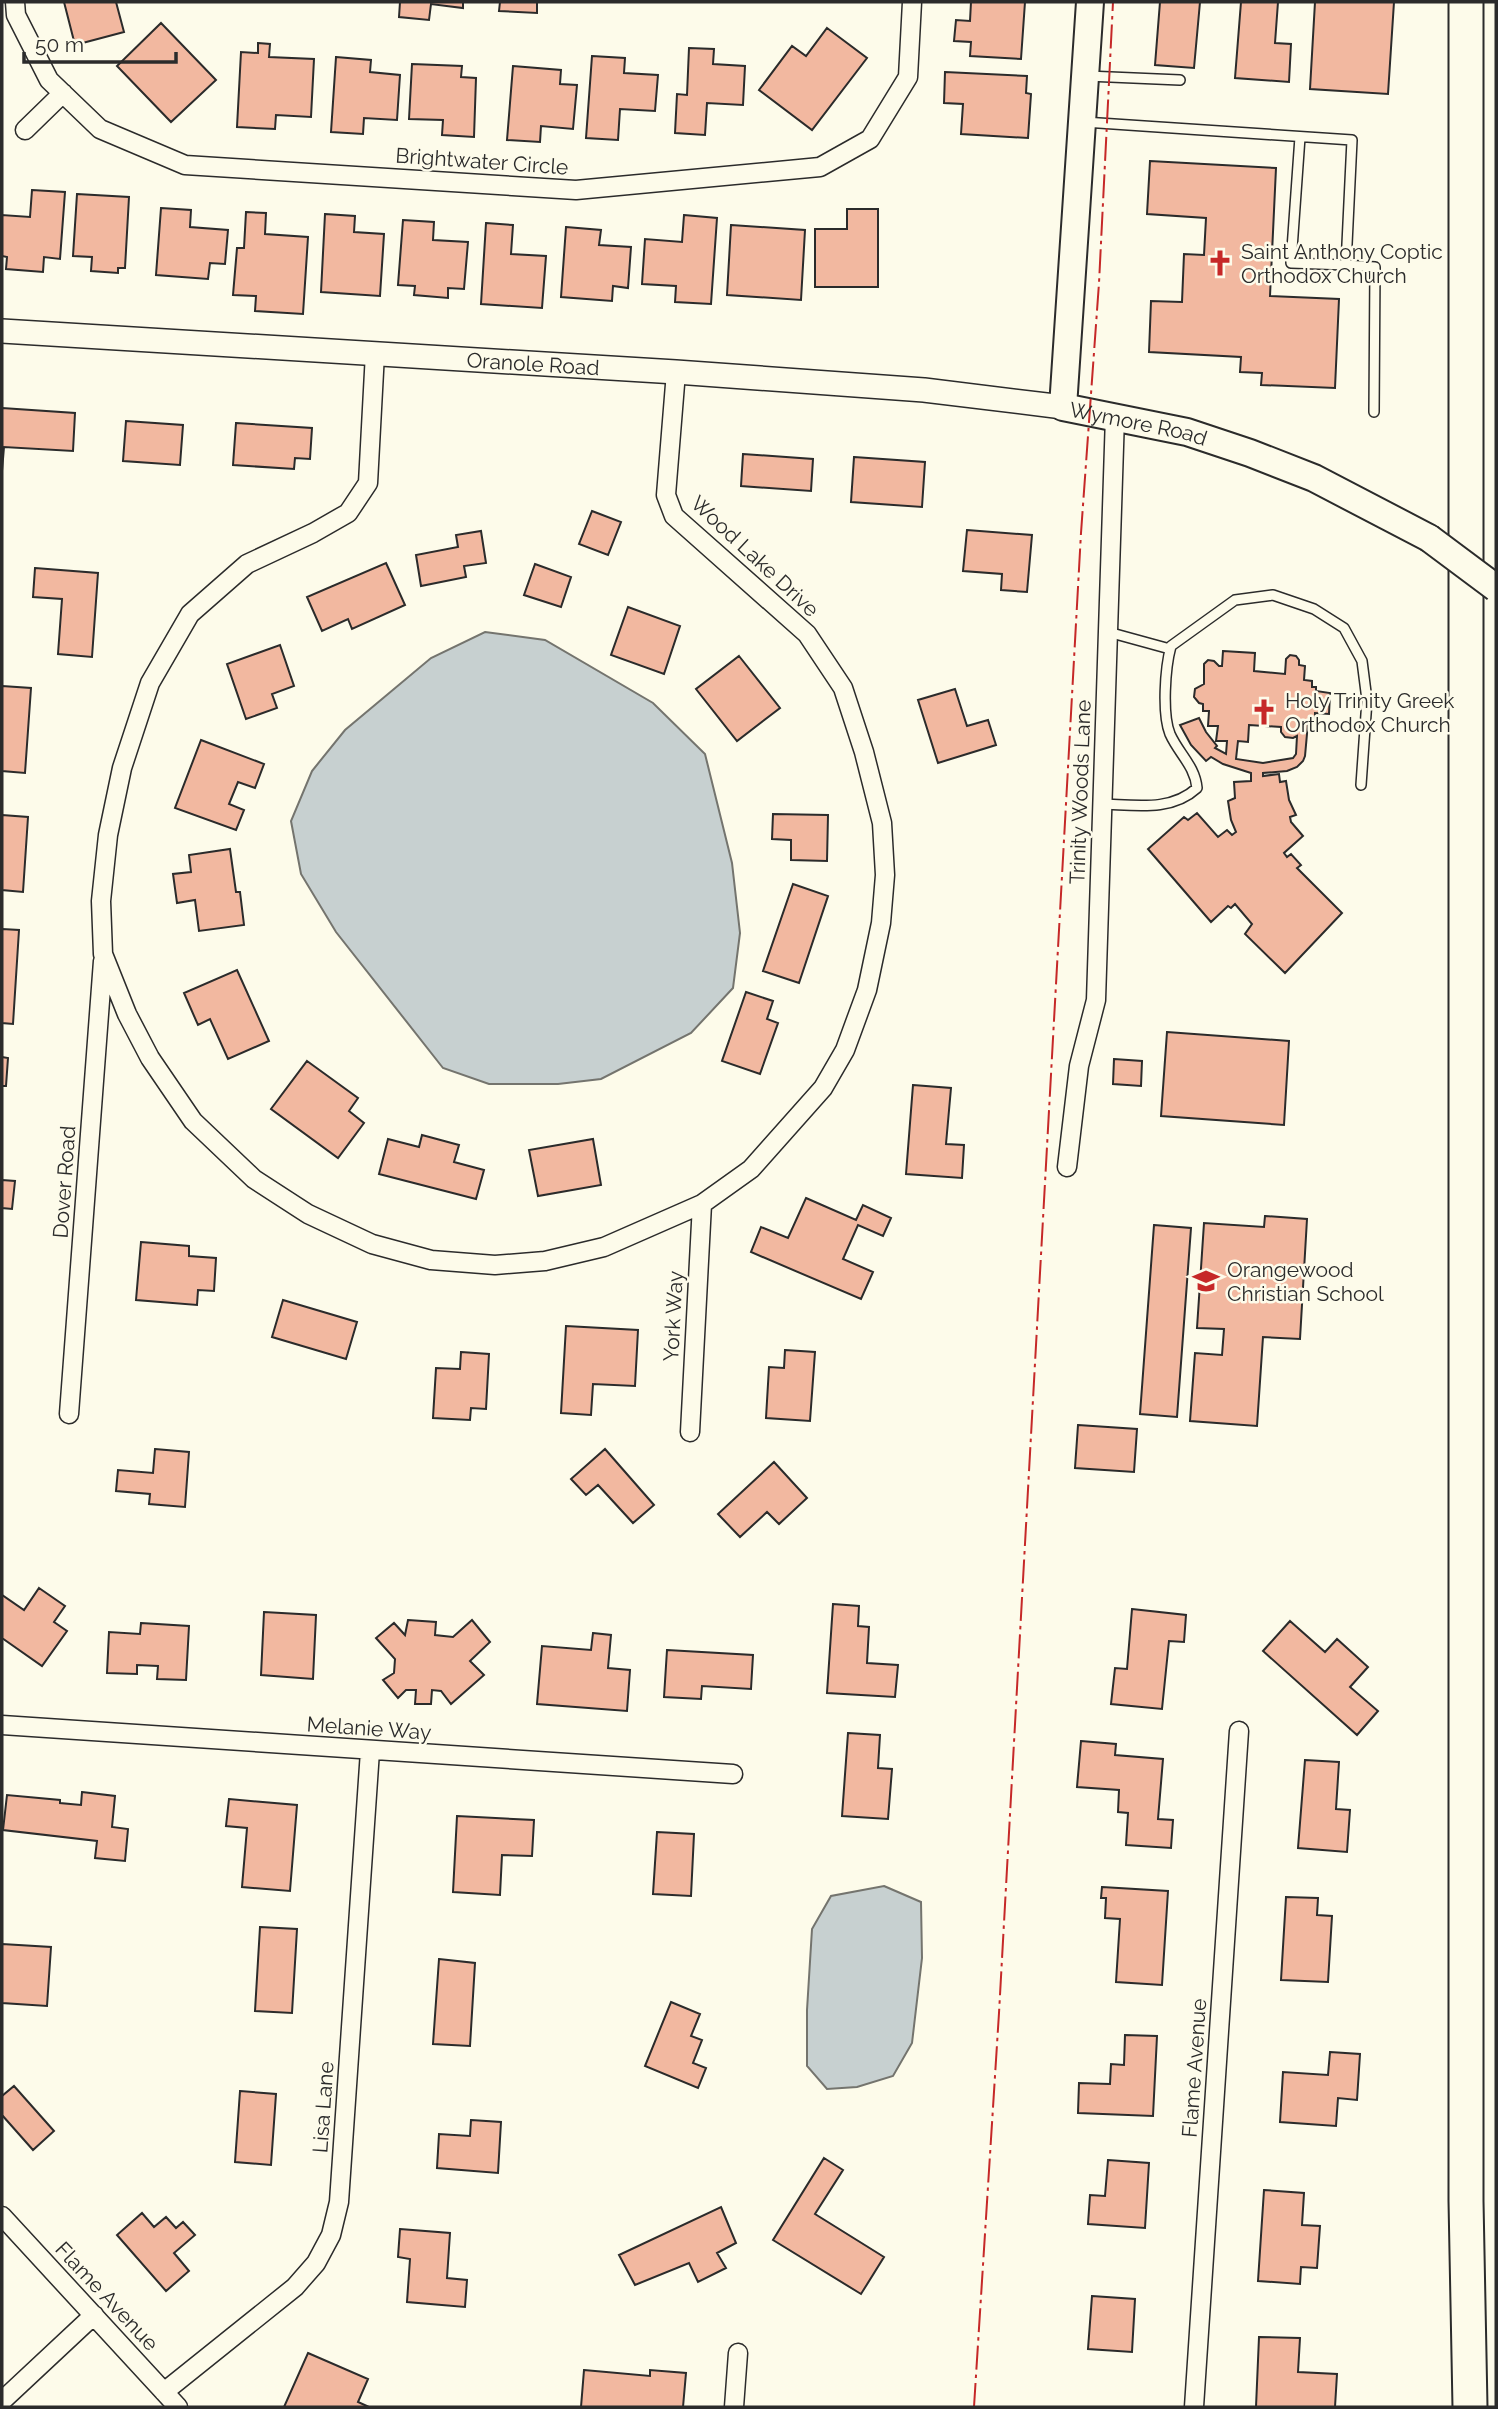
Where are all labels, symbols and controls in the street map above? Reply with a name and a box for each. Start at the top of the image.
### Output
scale bar [24,21,177,65]
text: 50 m [35,32,84,57]
street label: Brightwater Circle [395,142,569,180]
place label: Saint Anthony Coptic Orthodox Church [1241,239,1443,288]
church icon: Saint Anthony Coptic Orthodox Church [1205,248,1235,278]
street label: Oranole Road [466,347,600,380]
street label: Wymore Road [1067,396,1211,450]
street label: Wood Lake Drive [686,490,824,622]
place label: Holy Trinity Greek Orthodox Church [1285,688,1455,737]
church icon: Holy Trinity Greek Orthodox Church [1249,697,1279,727]
street label: Trinity Woods Lane [1064,699,1096,885]
street label: Dover Road [48,1125,80,1239]
place label: Orangewood Christian School [1227,1257,1384,1306]
school or university icon: Orangewood Christian School [1191,1266,1221,1296]
street label: York Way [658,1270,688,1362]
street label: Melanie Way [306,1711,432,1745]
street label: Flame Avenue [1177,1998,1211,2138]
street label: Lisa Lane [307,2060,339,2154]
street label: Flame Avenue [50,2236,164,2356]

